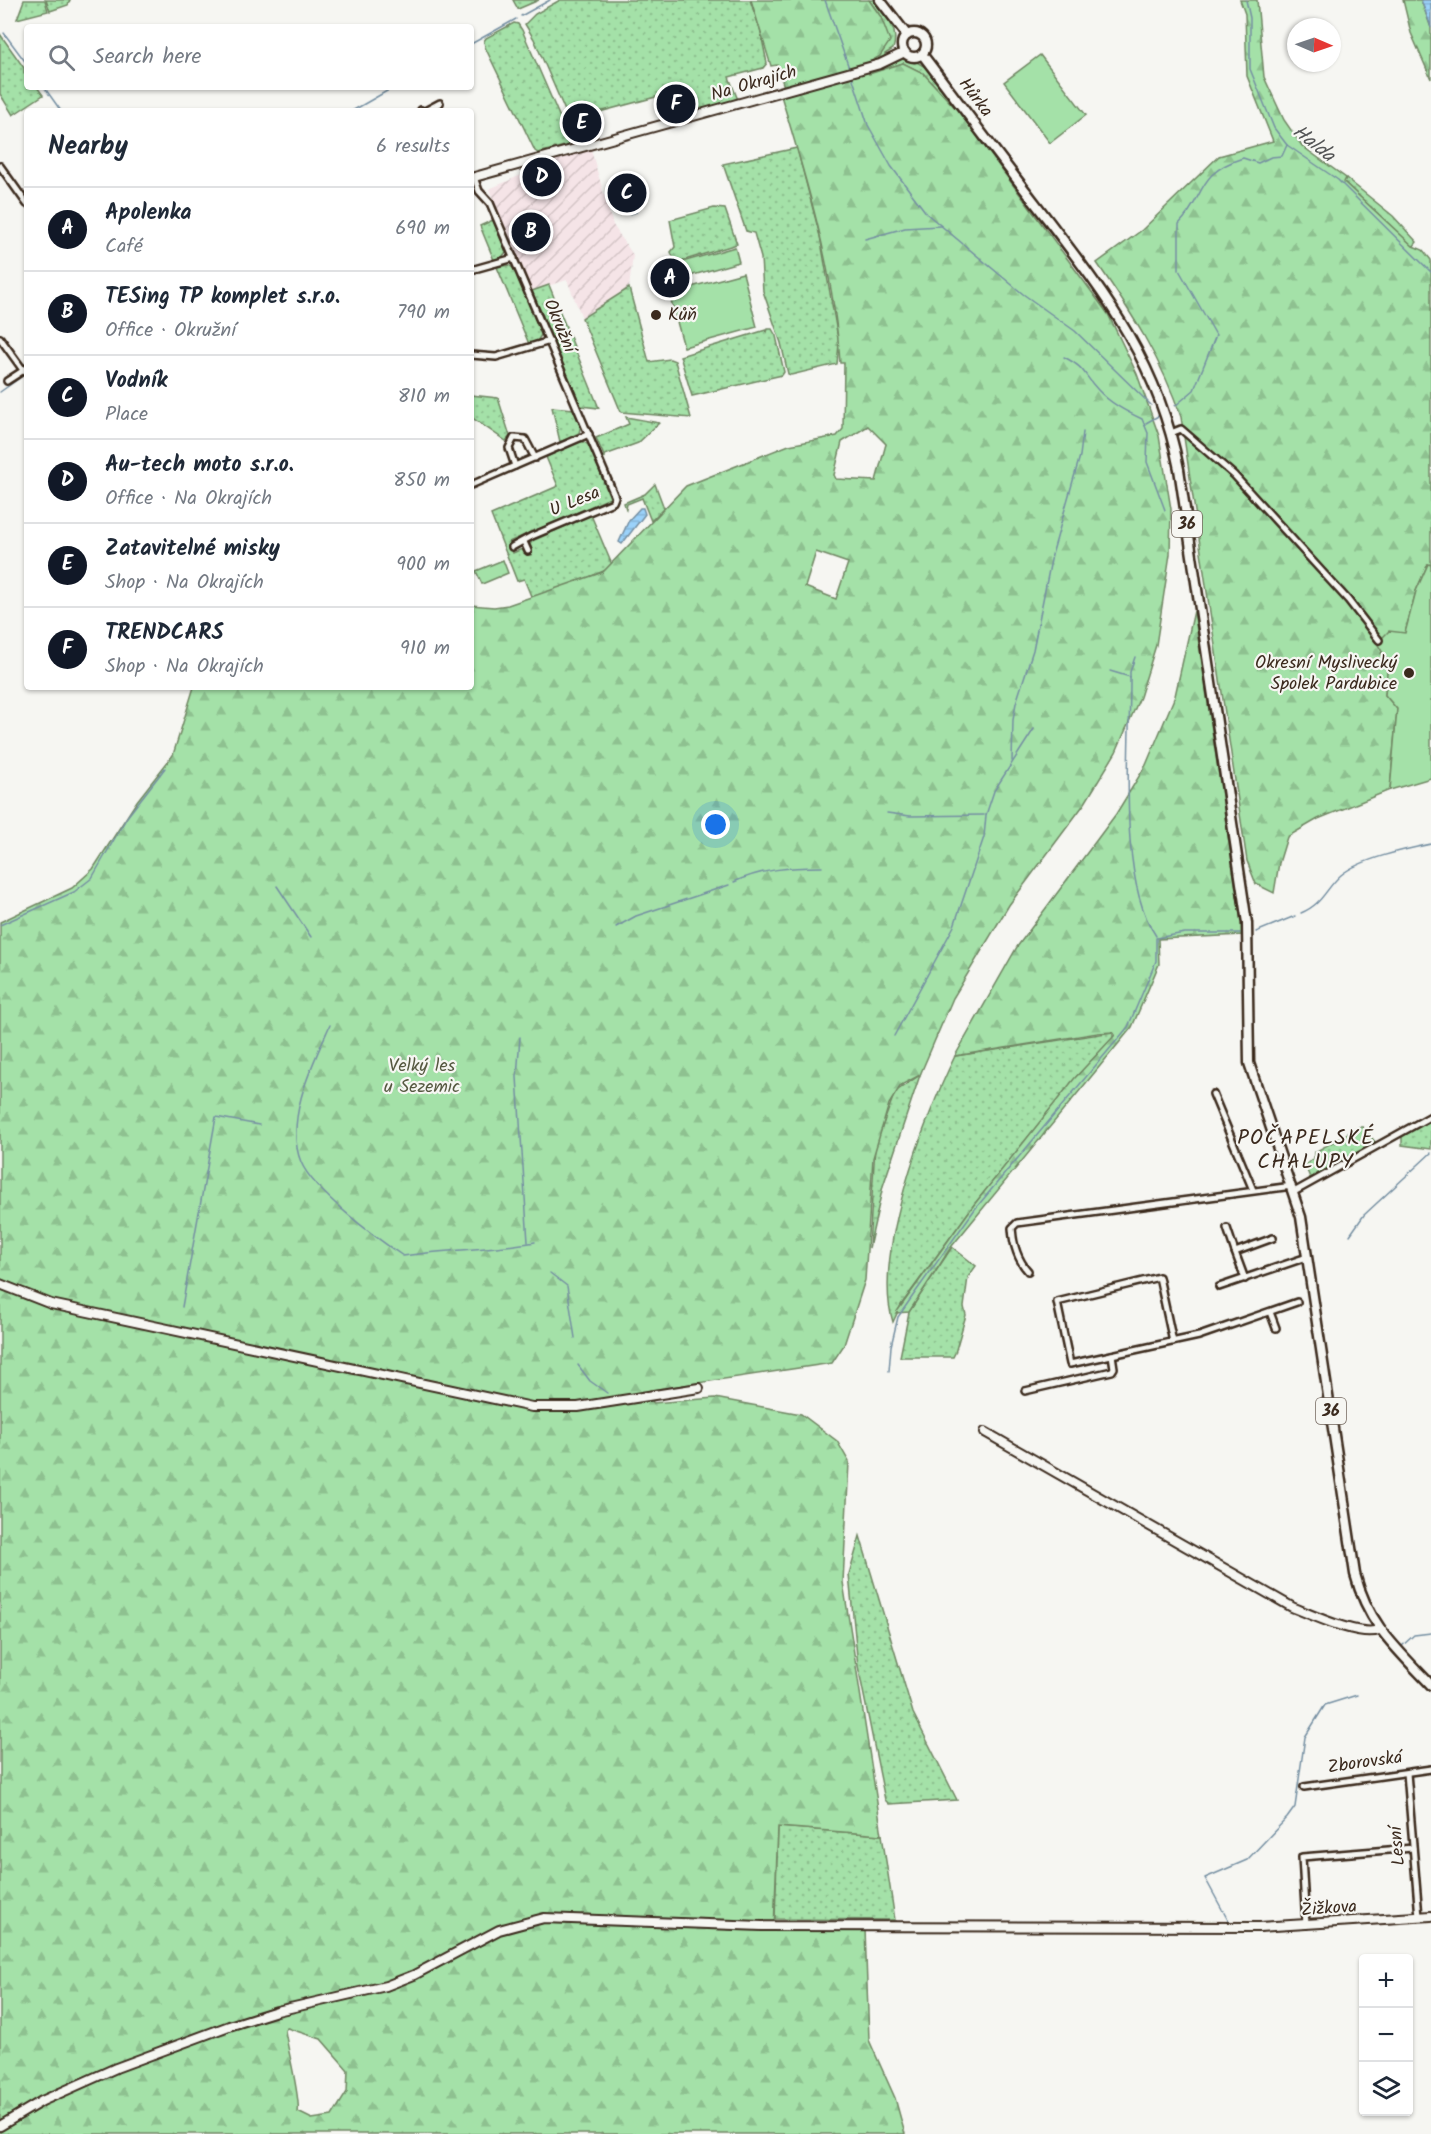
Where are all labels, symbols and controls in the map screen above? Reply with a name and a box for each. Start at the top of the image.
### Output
north arrow [1287,18,1341,72]
search box [24,24,474,90]
text: Search here [93,40,201,75]
icon: search [45,41,78,74]
street label: Na Okrajích [708,58,800,110]
street label: Hůrka [950,72,1000,124]
pin: F [656,82,696,126]
pin: E [562,100,602,146]
water label: Halda [1285,117,1343,172]
text: Nearby [48,126,128,168]
text: 6 results [376,131,450,163]
pin: D [522,154,562,200]
pin: C [608,170,646,216]
text: Apolenka [105,196,192,231]
pin: B [512,210,550,254]
text: A [61,213,74,245]
text: 690 m [395,213,450,245]
text: Café [105,231,143,263]
pin: A [650,256,690,300]
text: TESing TP komplet s.r.o. [105,280,340,315]
street label: Okružní [535,295,584,360]
text: B [61,297,74,329]
text: 790 m [397,297,450,329]
place label: Kůň [668,301,697,330]
marker: Kůň [649,308,663,322]
text: Office · Okružní [105,315,236,347]
text: Vodník [105,364,167,399]
text: C [61,381,74,413]
text: 810 m [398,381,450,413]
text: Place [105,399,148,431]
text: Au-tech moto s.r.o. [105,448,294,483]
text: D [61,465,74,497]
text: 850 m [393,465,450,497]
street label: U Lesa [545,479,605,525]
text: Office · Na Okrajích [105,483,272,515]
road number: 36 [1172,511,1202,537]
text: Zatavitelné misky [105,532,280,567]
text: E [62,549,73,581]
text: 900 m [396,549,450,581]
text: Shop · Na Okrajích [105,567,264,599]
text: TRENDCARS [105,616,224,651]
text: F [62,633,73,665]
text: 910 m [400,633,450,665]
place label: Okresní Myslivecký Spolek Pardubice [1255,649,1399,699]
text: Shop · Na Okrajích [105,651,264,683]
marker: Okresní Myslivecký Spolek Pardubice [1402,666,1416,680]
your location [701,810,730,839]
park label: Velký les u Sezemic [384,1052,460,1102]
district label: POČAPELSKÉ CHALUPY [1237,1122,1375,1179]
road number: 36 [1316,1398,1346,1424]
street label: Zborovská [1326,1743,1406,1783]
street label: Lesní [1382,1822,1414,1867]
street label: Žižkova [1300,1893,1358,1925]
map controls [1359,1954,1413,2116]
button: + [1359,1954,1413,2008]
button: − [1359,2008,1413,2062]
button: layers [1359,2062,1413,2116]

